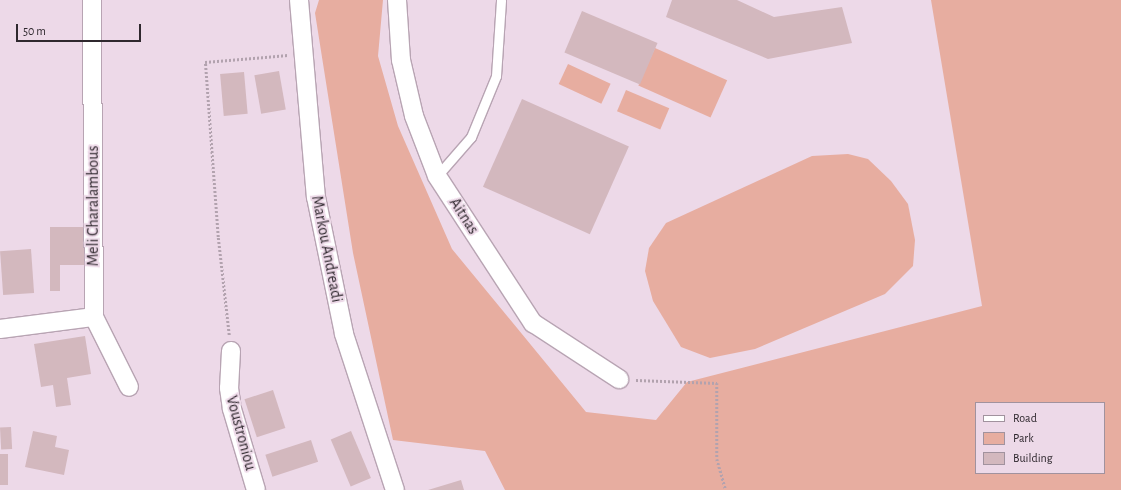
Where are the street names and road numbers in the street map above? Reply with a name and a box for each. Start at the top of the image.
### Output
street label: Meli Charalambous [83,146,103,266]
street label: Markou Andreadi [307,194,347,304]
street label: Aitnas [445,194,483,238]
street label: Voustroniou [222,394,260,472]

